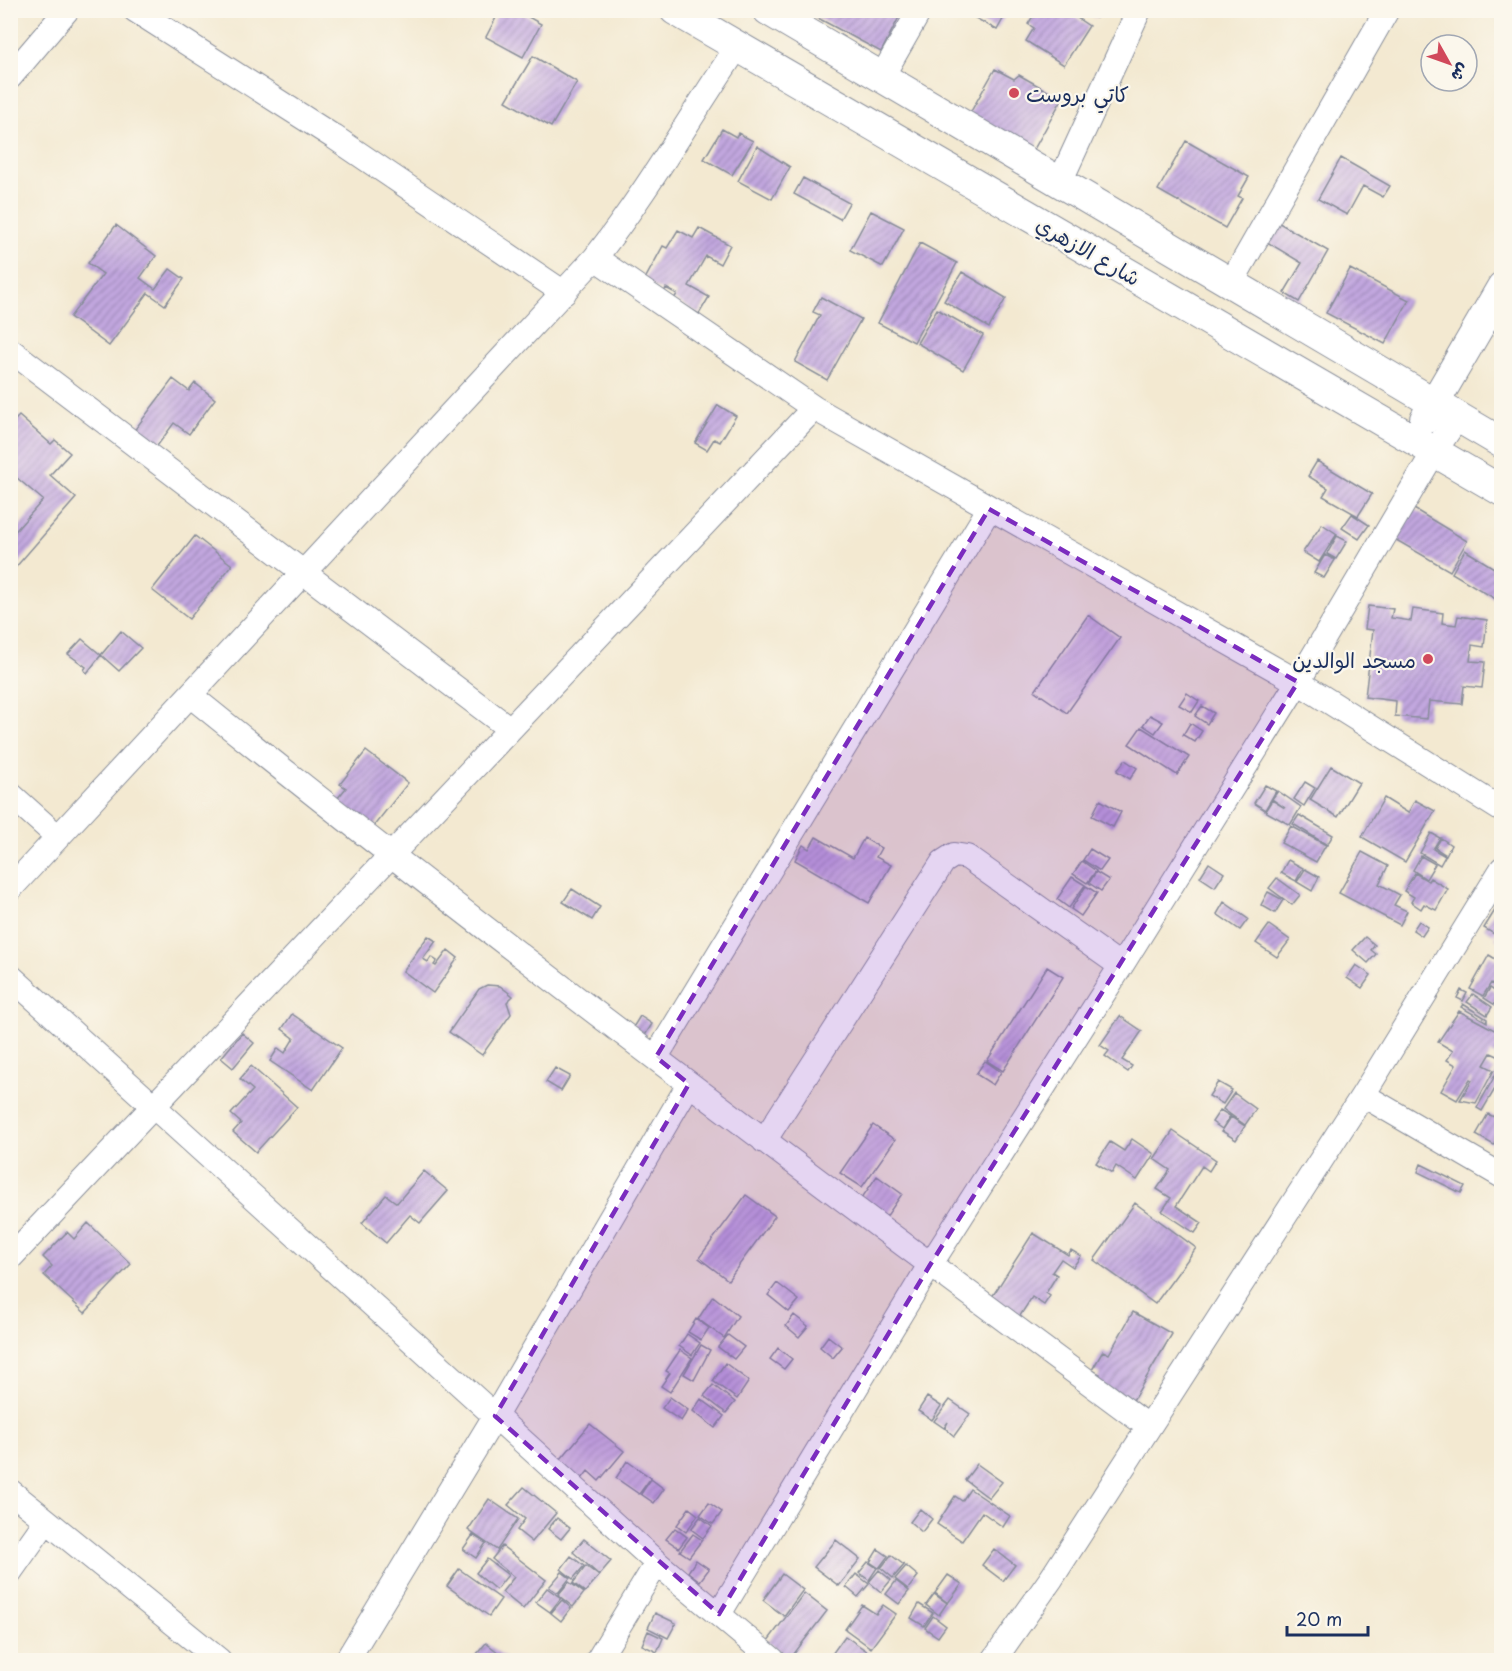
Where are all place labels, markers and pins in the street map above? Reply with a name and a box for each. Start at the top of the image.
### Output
place label: كاتي بروست [1026,77,1129,114]
marker: كاتي بروست [1007,86,1021,100]
place label: مسجد الوالدين [1292,643,1416,675]
marker: مسجد الوالدين [1421,652,1435,666]

